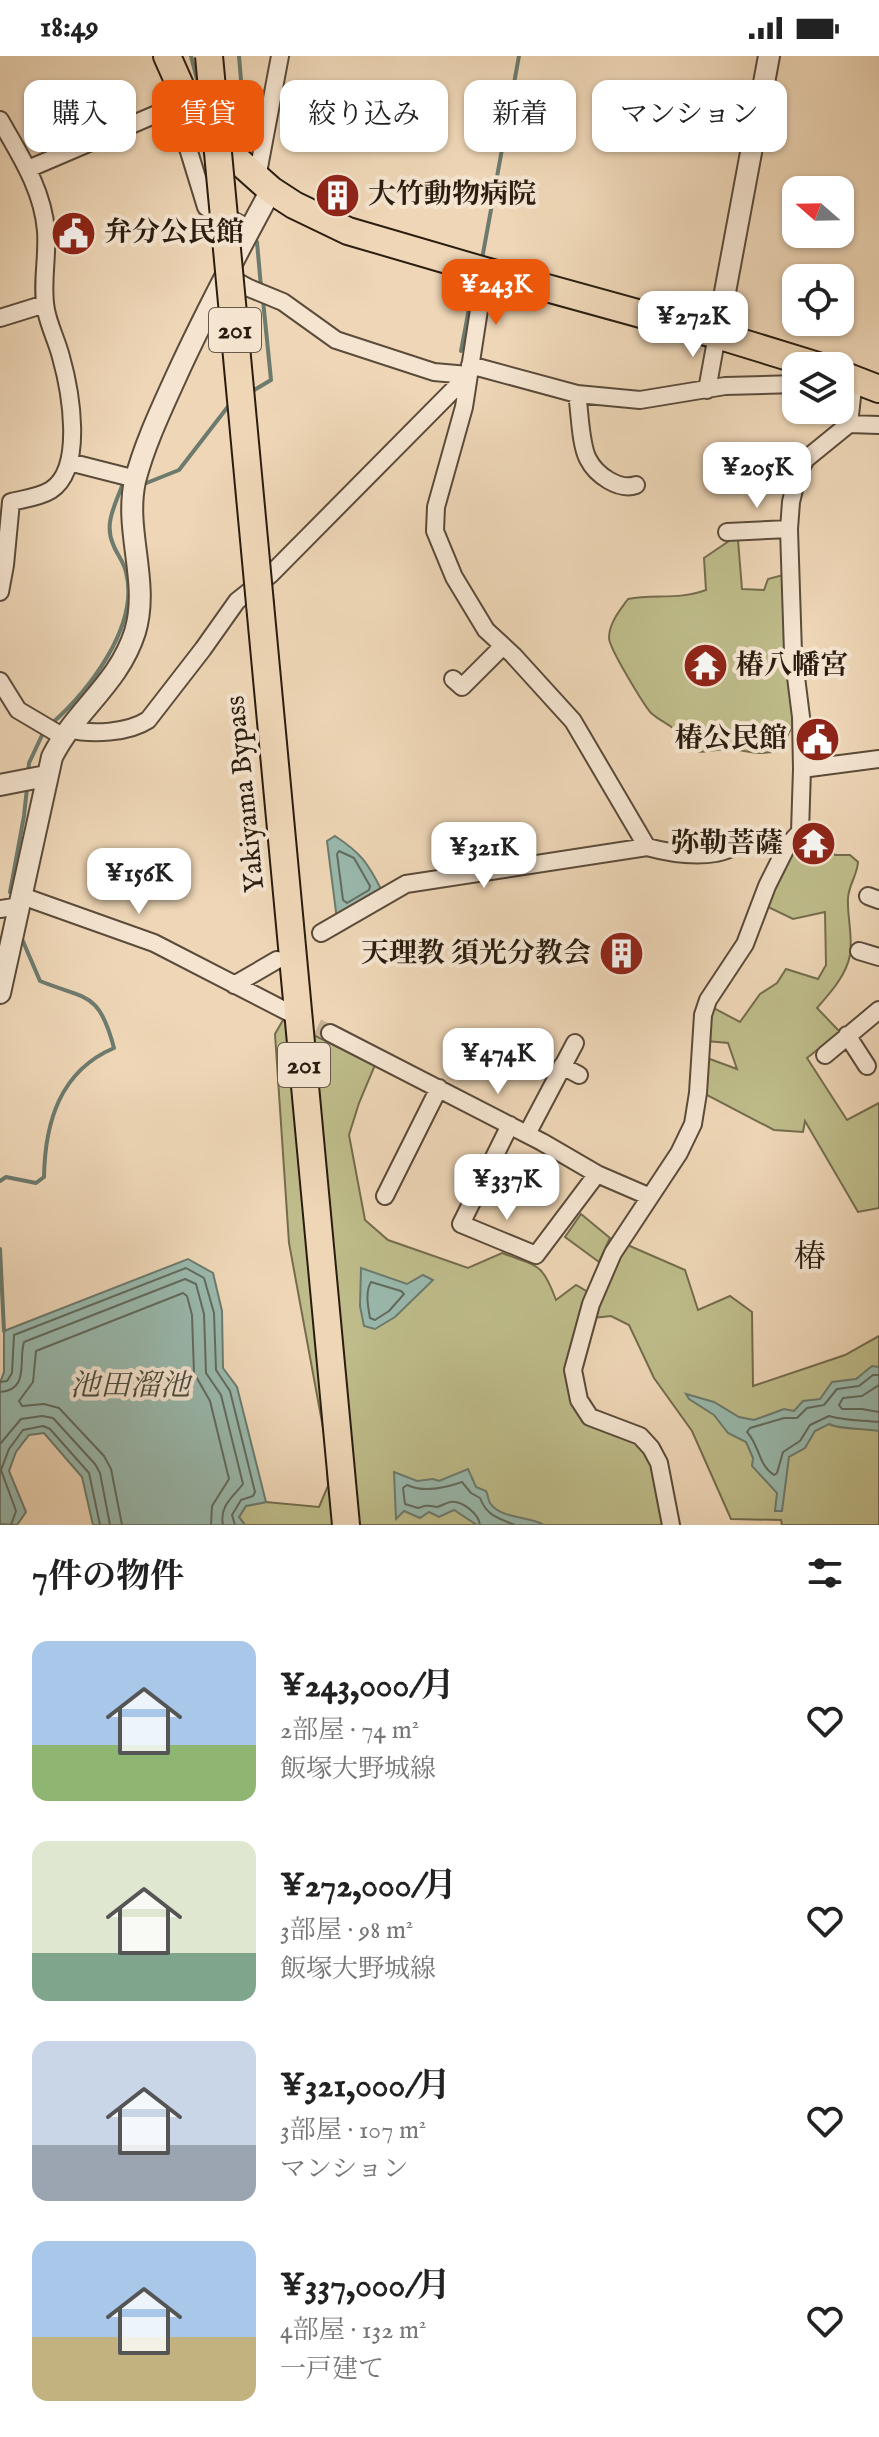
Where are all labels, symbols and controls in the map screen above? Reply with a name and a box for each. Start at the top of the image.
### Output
text: 18:49 [40,9,99,47]
chip: 購入 [24,80,136,152]
chip: 賃貸 [152,80,264,152]
chip: 絞り込み [280,80,448,152]
chip: 新着 [464,80,576,152]
chip: マンション [592,80,787,152]
building icon: 大竹動物病院 [313,171,361,219]
north arrow [782,176,854,248]
map controls [782,176,854,424]
place label: 大竹動物病院 [368,178,536,213]
public building icon: 弁分公民館 [49,209,97,257]
place label: 弁分公民館 [104,216,244,251]
pin: ¥243K [440,259,552,327]
button: locate [782,264,854,336]
text: ¥243K [460,268,532,301]
pin: ¥272K [637,291,749,359]
text: ¥272K [656,300,730,333]
road number: 201 [209,308,261,352]
button: layers [782,352,854,424]
pin: ¥205K [701,442,813,510]
text: ¥205K [721,451,793,484]
temple icon: 椿八幡宮 [681,642,729,690]
place label: 椿八幡宮 [736,649,848,684]
street label: Yakiyama Bypass [218,694,274,894]
public building icon: 椿公民館 [794,715,842,763]
place label: 椿公民館 [675,722,787,757]
temple icon: 弥勒菩薩 [790,820,838,868]
pin: ¥321K [428,822,540,890]
place label: 弥勒菩薩 [671,827,783,862]
text: ¥321K [449,831,519,864]
pin: ¥156K [83,848,195,916]
text: ¥156K [105,857,173,890]
building icon: 天理教 須光分教会 [598,930,646,978]
place label: 天理教 須光分教会 [361,937,591,972]
pin: ¥474K [442,1028,554,1096]
text: ¥474K [461,1037,535,1070]
road number: 201 [278,1043,330,1087]
pin: ¥337K [451,1154,563,1222]
text: ¥337K [472,1163,542,1196]
district label: 椿 [794,1238,826,1279]
water label: 池田溜池 [70,1368,193,1406]
icon: filters [803,1551,847,1595]
text: 7件の物件 [32,1556,184,1599]
text: ¥243,000/月 [280,1665,455,1708]
icon: home [96,1673,192,1769]
icon: heart [803,1699,847,1743]
text: 2部屋 · 74 m² [280,1714,419,1747]
text: 飯塚大野城線 [280,1753,436,1786]
text: ¥272,000/月 [280,1865,457,1908]
icon: home [96,1873,192,1969]
icon: heart [803,1899,847,1943]
text: 3部屋 · 98 m² [280,1914,413,1947]
text: 飯塚大野城線 [280,1953,436,1986]
text: ¥321,000/月 [280,2065,451,2108]
icon: home [96,2073,192,2169]
icon: heart [803,2099,847,2143]
text: 3部屋 · 107 m² [280,2114,426,2147]
text: マンション [280,2153,409,2186]
text: ¥337,000/月 [280,2265,451,2308]
icon: home [96,2273,192,2369]
icon: heart [803,2299,847,2343]
text: 4部屋 · 132 m² [280,2314,426,2347]
text: 一戸建て [280,2353,384,2386]

